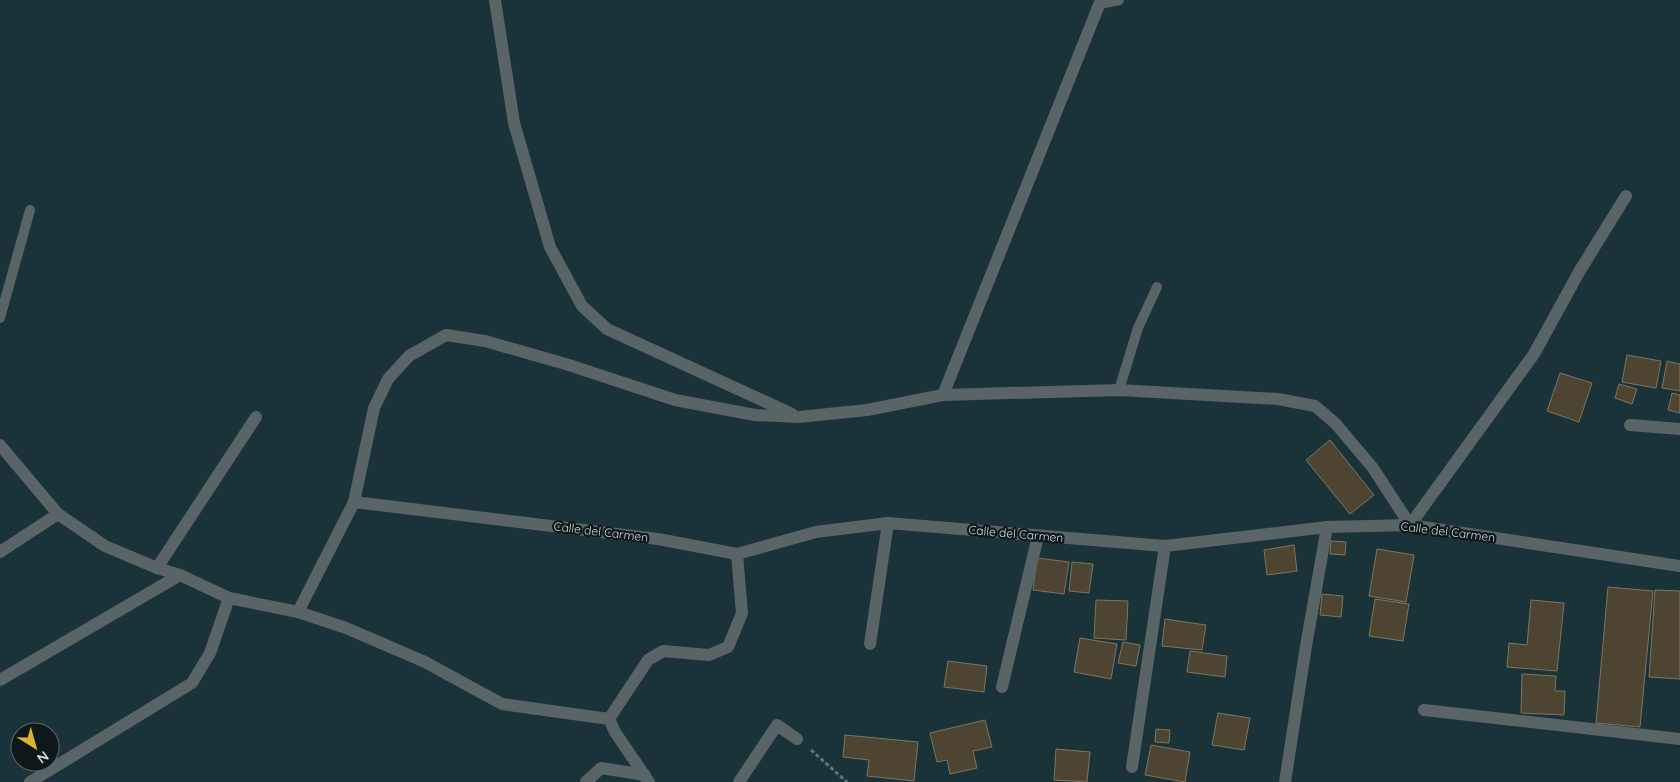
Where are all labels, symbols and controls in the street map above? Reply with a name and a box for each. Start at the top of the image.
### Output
street label: Calle del Carmen [553,518,649,545]
street label: Calle del Carmen [1400,518,1496,545]
street label: Calle del Carmen [968,522,1064,545]
north arrow [10,722,60,772]
text: N [33,747,52,768]

